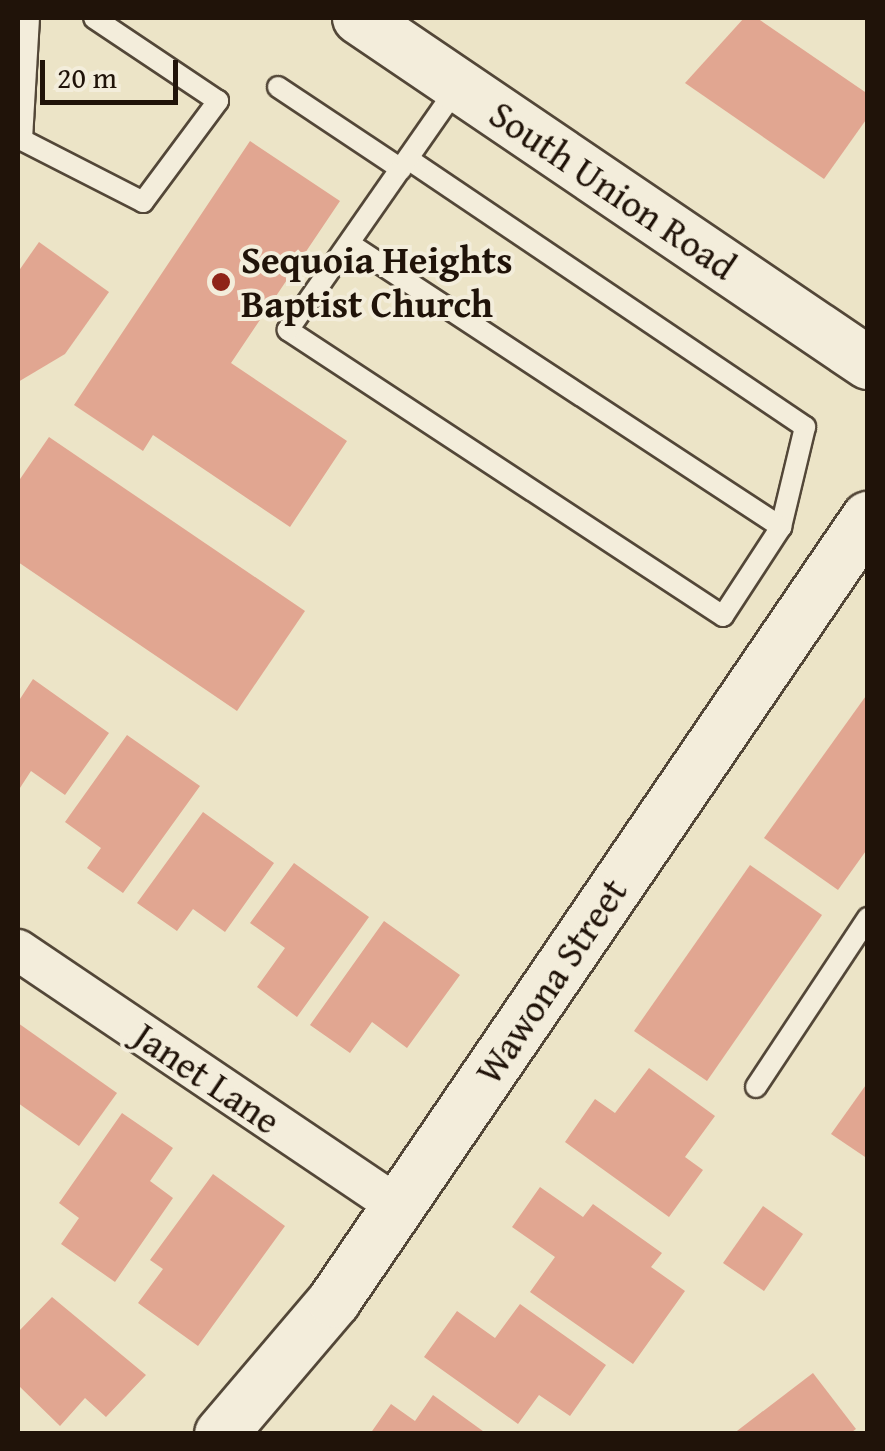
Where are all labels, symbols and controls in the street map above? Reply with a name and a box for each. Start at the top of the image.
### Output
scale bar [45,40,182,102]
text: 20 m [57,55,117,99]
street label: South Union Road [481,91,745,289]
place label: Sequoia Heights Baptist Church [241,237,512,326]
marker: Sequoia Heights Baptist Church [210,271,232,293]
street label: Wawona Street [466,870,636,1092]
street label: Janet Lane [125,1013,289,1143]

